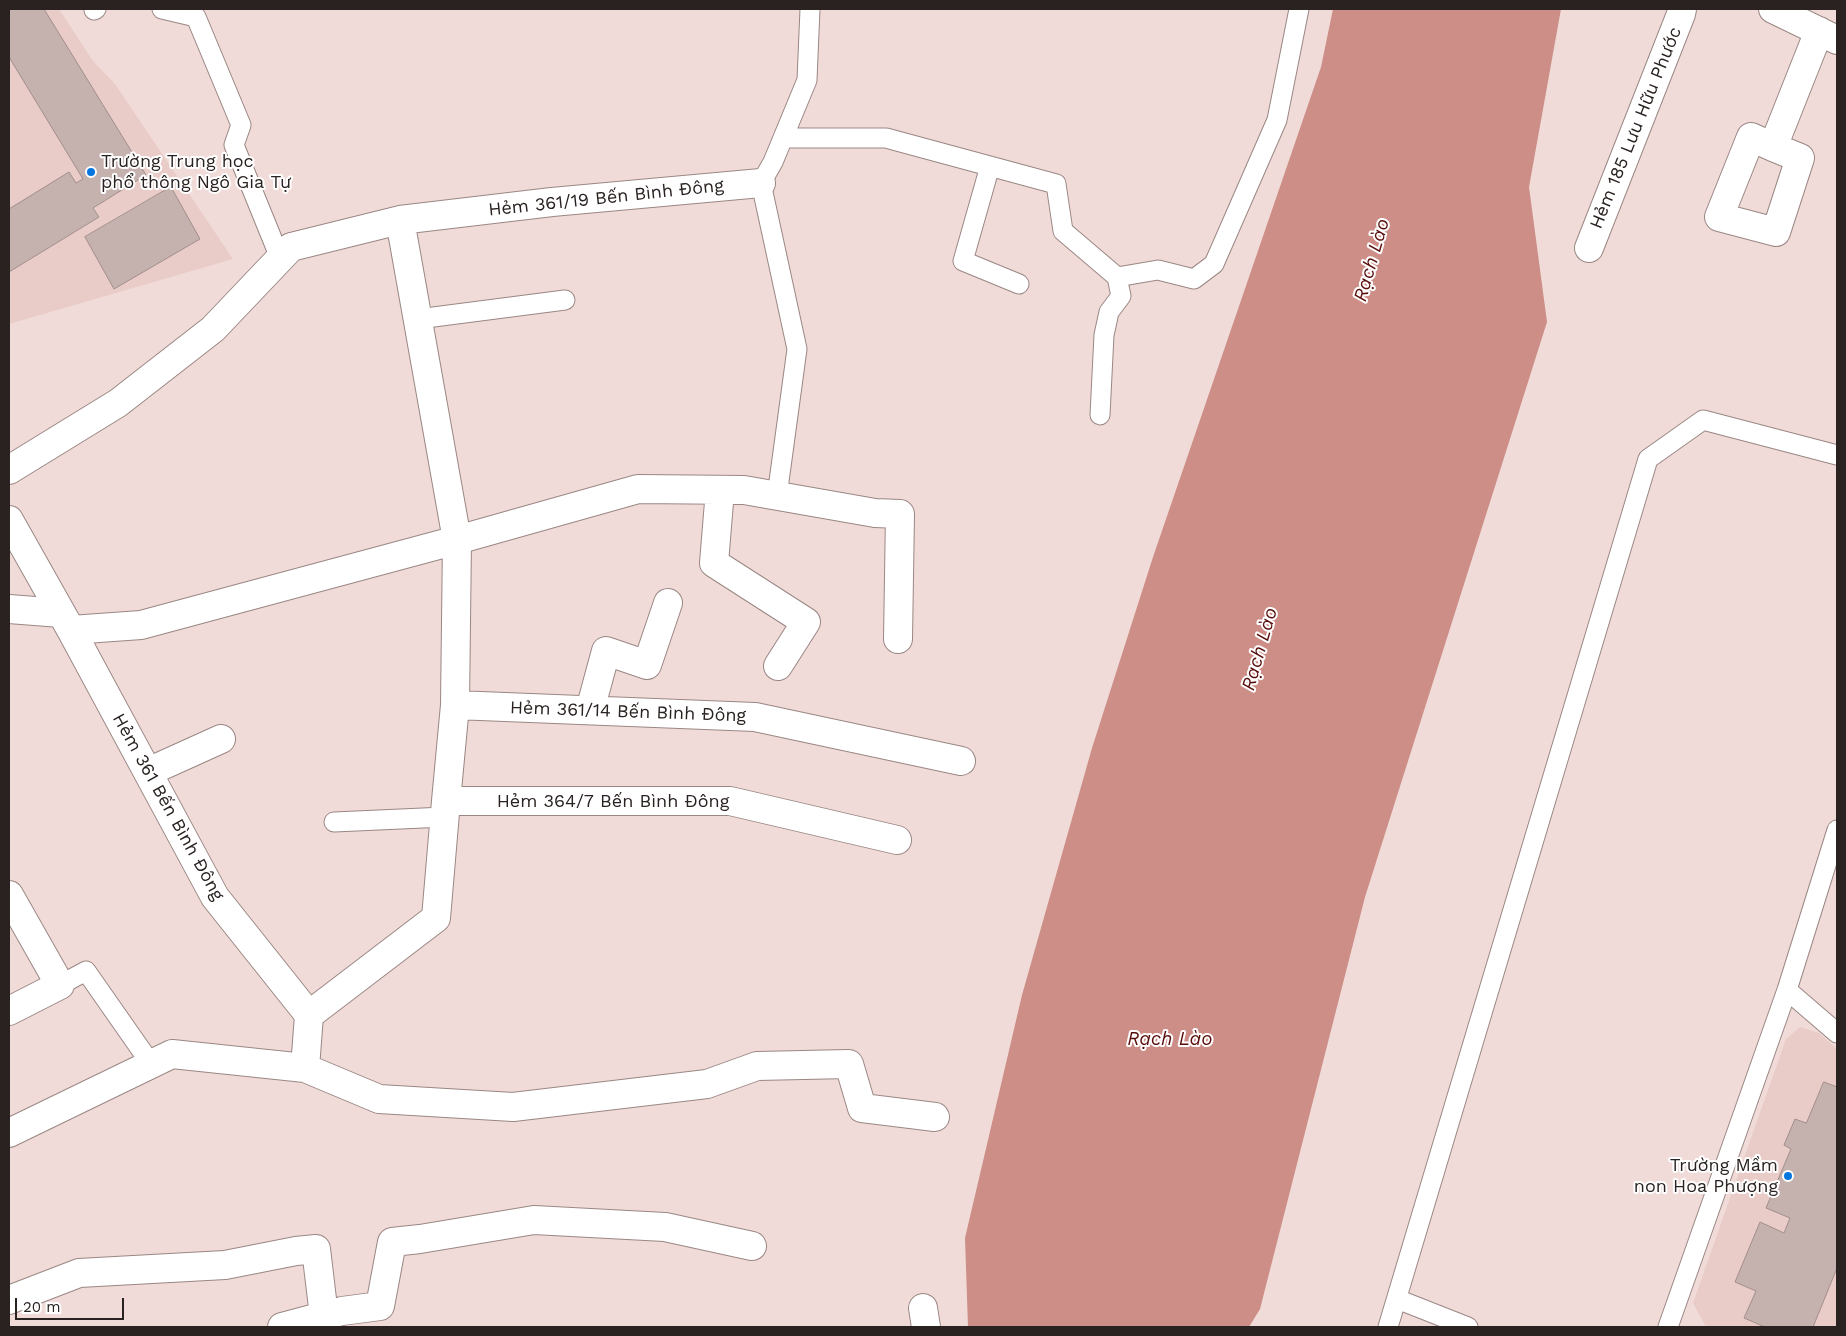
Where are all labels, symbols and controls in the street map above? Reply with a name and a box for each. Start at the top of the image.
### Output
street label: Hẻm 185 Lưu Hữu Phước [1586,24,1686,232]
place label: Trường Trung học phổ thông Ngô Gia Tự [101,151,291,193]
marker: Trường Trung học phổ thông Ngô Gia Tự [85,166,97,178]
street label: Hẻm 361/19 Bến Bình Đông [487,175,725,221]
water label: Rạch Lào [1349,216,1395,304]
water label: Rạch Lào [1237,605,1283,693]
street label: Hẻm 361/14 Bến Bình Đông [509,697,747,727]
street label: Hẻm 361 Bến Bình Đông [108,710,228,904]
street label: Hẻm 364/7 Bến Bình Đông [497,791,729,813]
water label: Rạch Lào [1127,1028,1213,1050]
place label: Trường Mầm non Hoa Phượng [1634,1155,1778,1198]
marker: Trường Mầm non Hoa Phượng [1782,1170,1794,1182]
scale bar [18,1288,126,1320]
text: 20 m [23,1298,61,1316]

